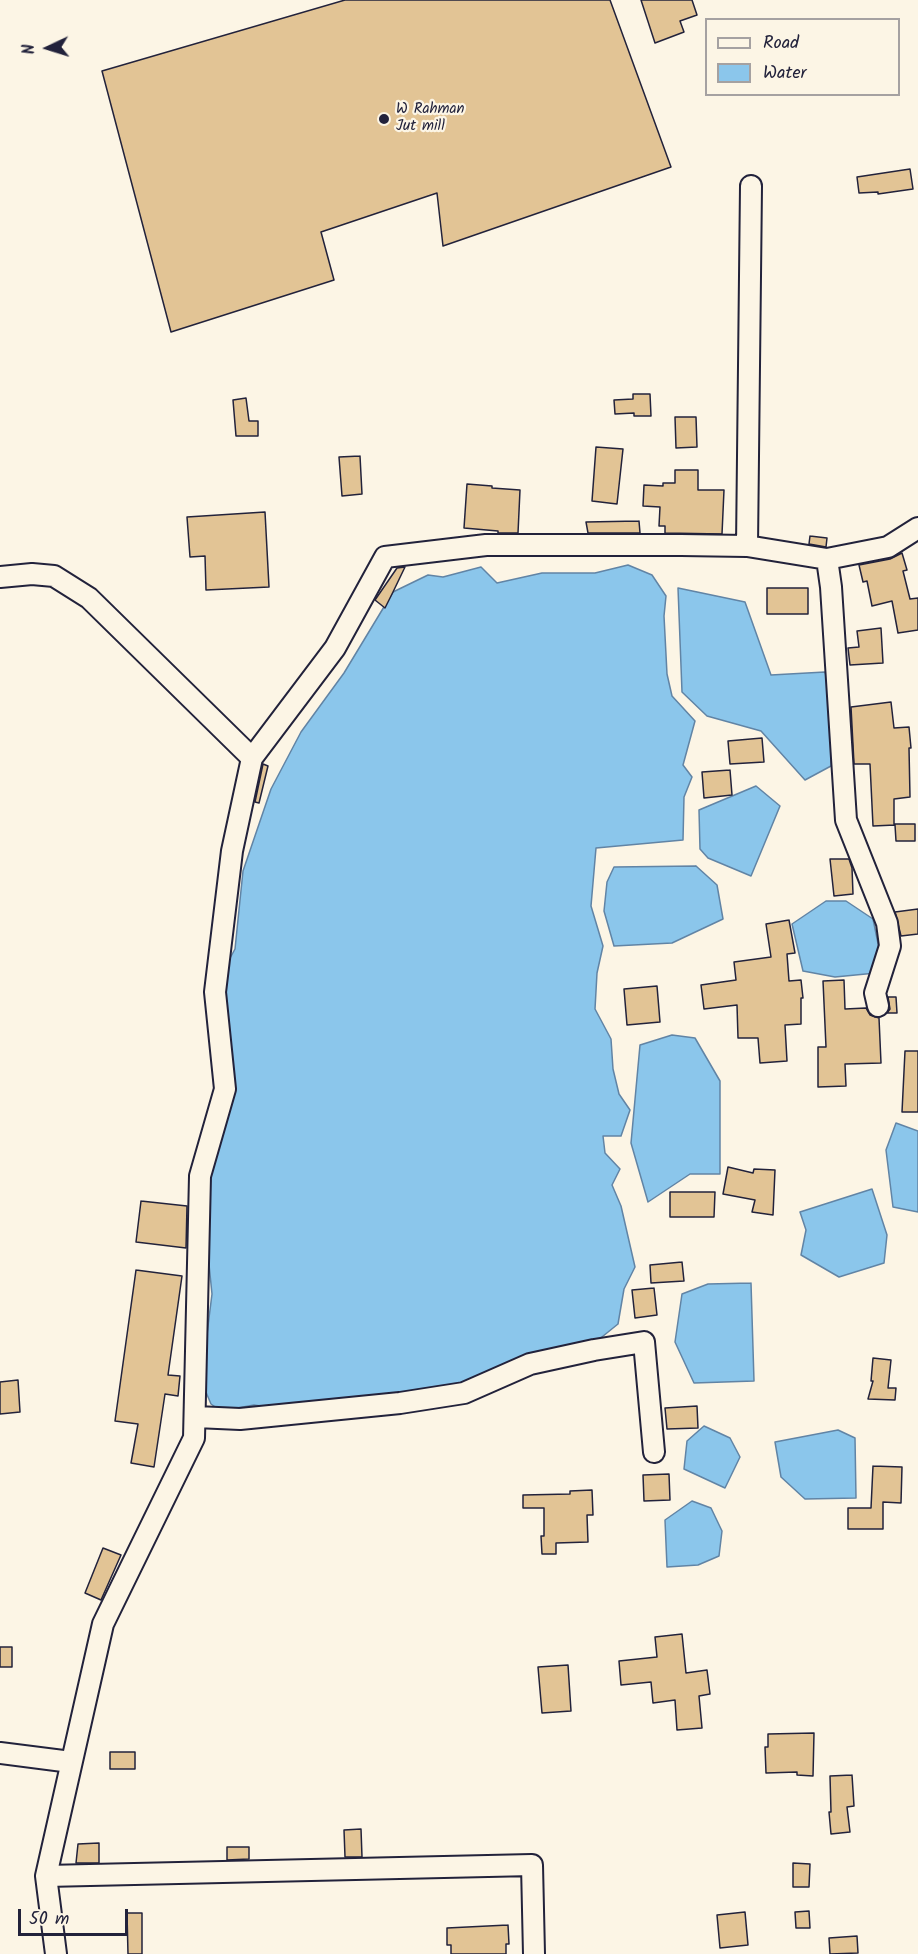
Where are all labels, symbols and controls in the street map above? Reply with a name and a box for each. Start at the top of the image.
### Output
north arrow [18,18,78,78]
legend [705,18,900,96]
text: Road [763,29,799,58]
text: N [17,43,42,55]
text: Water [763,59,807,88]
place label: W Rahman Jut mill [396,101,465,136]
marker: W Rahman Jut mill [377,112,391,126]
scale bar [21,1897,130,1935]
text: 50 m [29,1905,69,1934]

